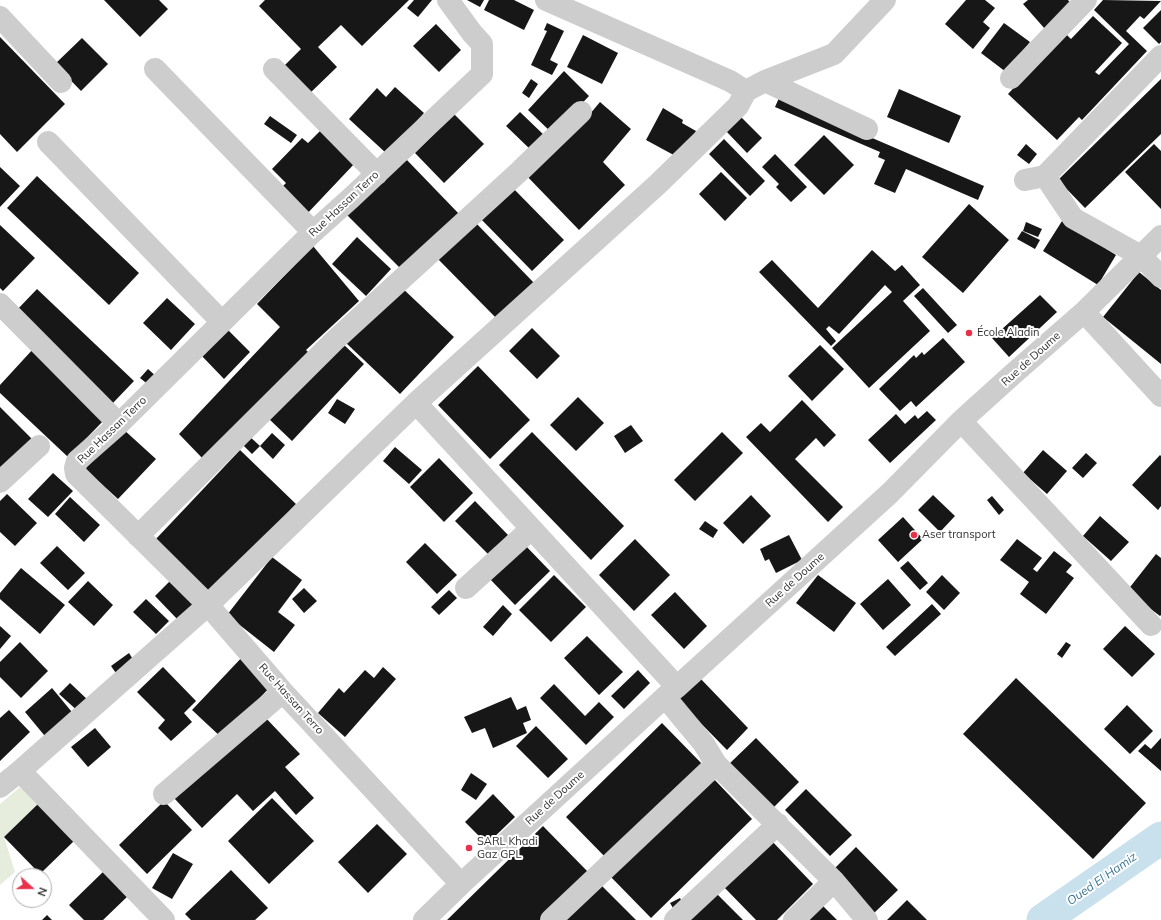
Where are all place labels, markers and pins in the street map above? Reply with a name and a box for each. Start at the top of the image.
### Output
place label: École Aladin [977,326,1039,340]
marker: École Aladin [964,328,974,338]
place label: Aser transport [922,528,996,542]
marker: Aser transport [909,530,919,540]
place label: SARL Khadi Gaz GPL [477,835,538,861]
marker: SARL Khadi Gaz GPL [464,843,474,853]

